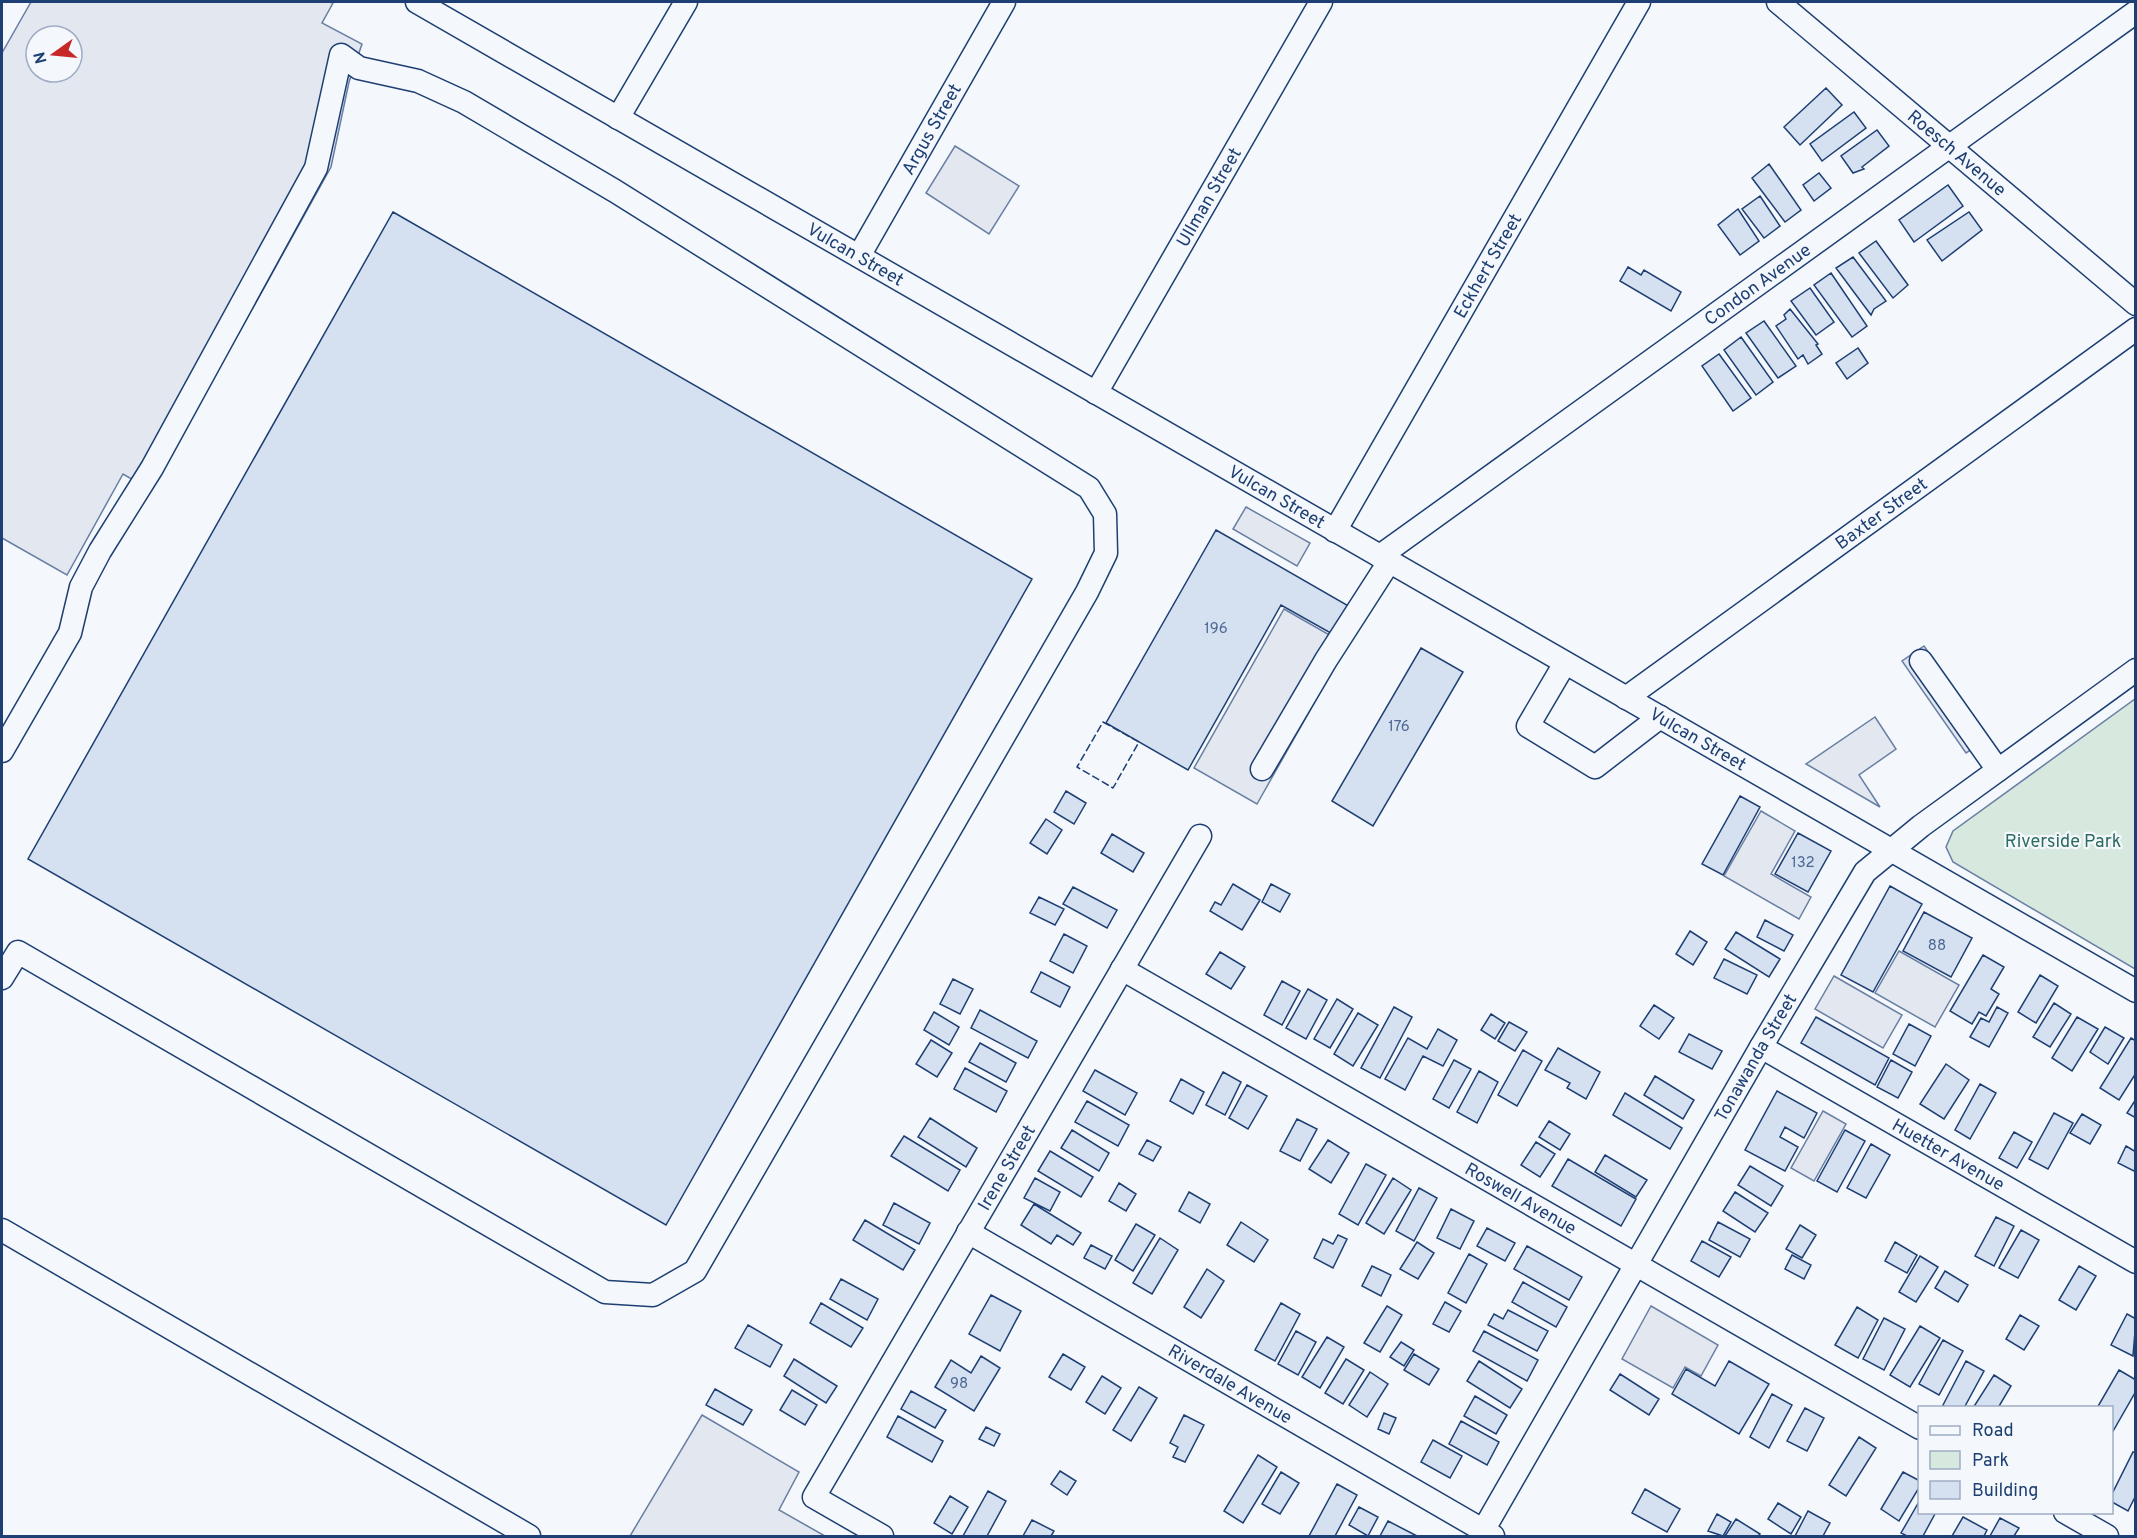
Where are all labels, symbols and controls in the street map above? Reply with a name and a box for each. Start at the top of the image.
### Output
north arrow [24,24,84,84]
text: N [30,49,53,66]
street label: Argus Street [898,80,968,180]
street label: Roesch Avenue [1902,106,2010,202]
street label: Ullman Street [1172,144,1248,252]
street label: Eckhert Street [1450,210,1528,323]
street label: Vulcan Street [802,219,907,293]
street label: Condon Avenue [1700,239,1816,332]
street label: Vulcan Street [1224,461,1329,535]
street label: Baxter Street [1831,474,1933,556]
house number: 196 [1204,620,1228,639]
street label: Vulcan Street [1645,703,1750,777]
house number: 176 [1388,718,1410,737]
park label: Riverside Park [2005,831,2121,854]
house number: 132 [1791,854,1815,873]
house number: 88 [1928,937,1946,956]
street label: Tonawanda Street [1710,990,1803,1127]
street label: Huetter Avenue [1887,1114,2008,1197]
street label: Irene Street [974,1121,1042,1215]
street label: Roswell Avenue [1460,1158,1580,1241]
street label: Riverdale Avenue [1163,1340,1296,1430]
house number: 98 [950,1375,968,1394]
legend [1918,1406,2113,1514]
text: Road [1972,1420,2014,1443]
text: Park [1972,1450,2009,1473]
text: Building [1972,1480,2038,1503]

